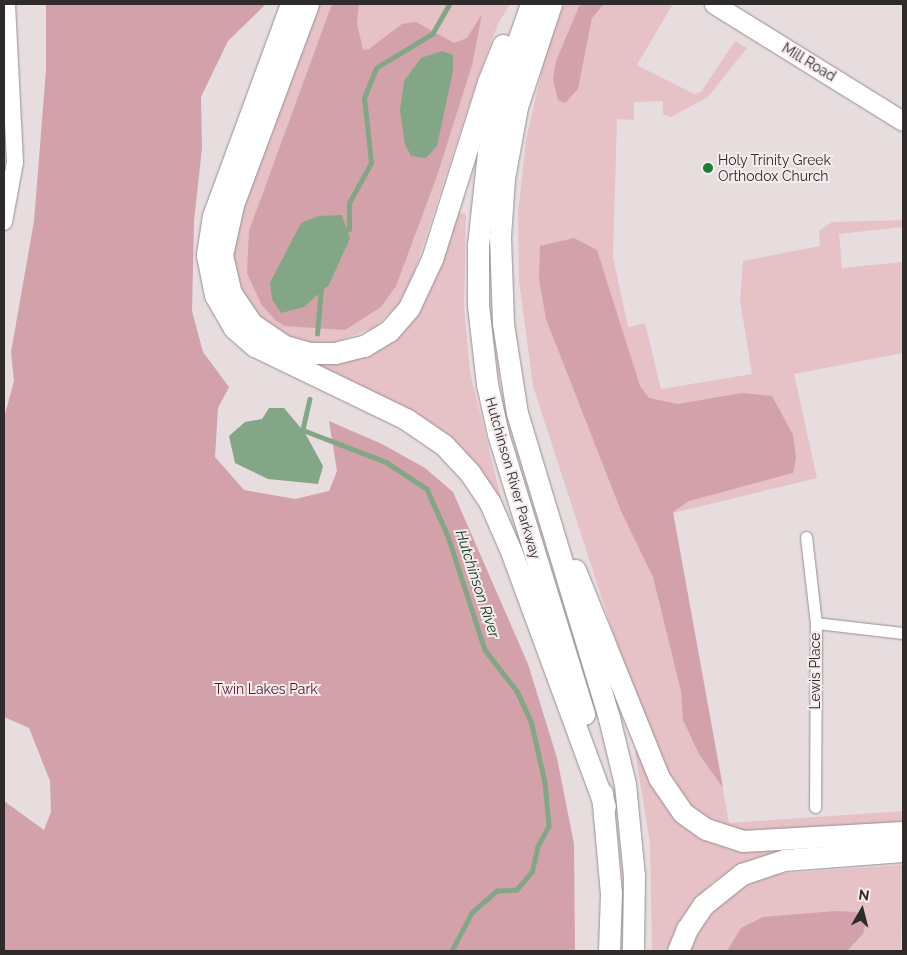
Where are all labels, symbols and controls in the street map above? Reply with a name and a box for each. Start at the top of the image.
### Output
street label: Mill Road [779,39,839,85]
place label: Holy Trinity Greek Orthodox Church [718,152,832,184]
marker: Holy Trinity Greek Orthodox Church [702,162,714,174]
street label: Hutchinson River Parkway [482,395,544,561]
water label: Hutchinson River [451,528,503,640]
street label: Lewis Place [807,633,823,709]
park label: Twin Lakes Park [214,681,318,697]
north arrow [837,885,887,935]
text: N [858,886,870,904]

